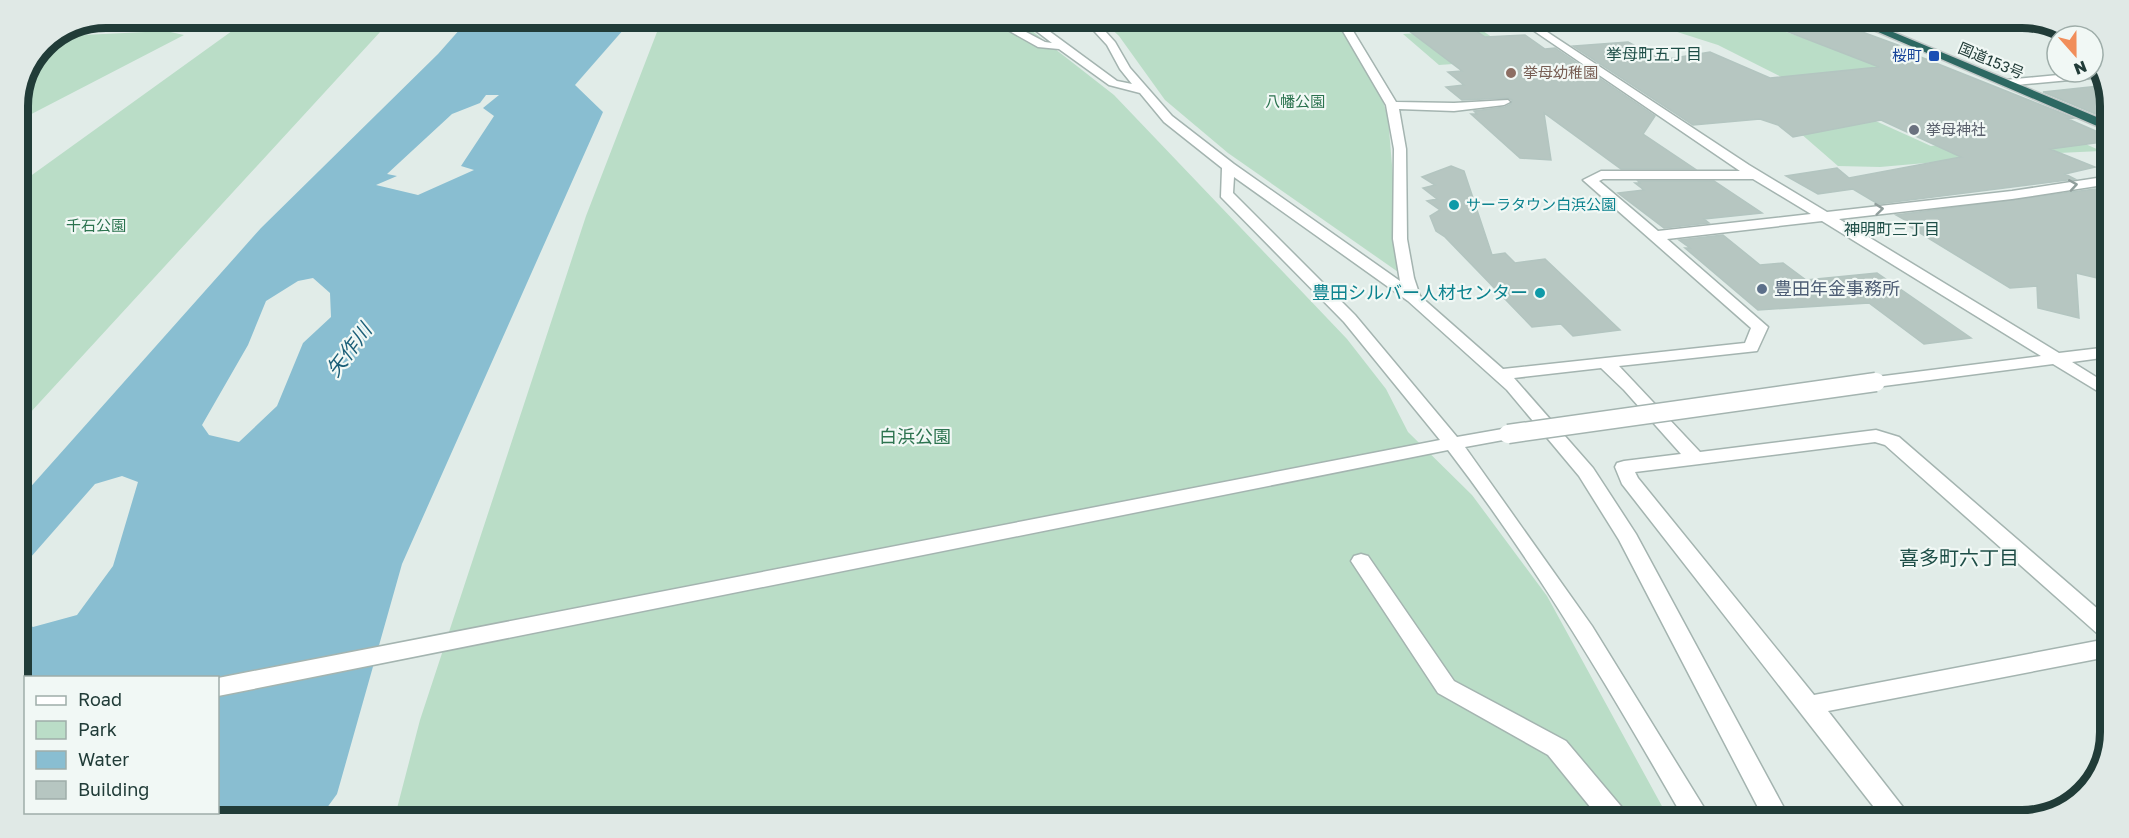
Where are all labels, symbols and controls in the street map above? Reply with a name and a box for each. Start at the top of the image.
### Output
north arrow [2045,24,2105,84]
street label: 国道153号 [1956,38,2027,82]
district label: 挙母町五丁目 [1606,44,1702,64]
place label: 桜町 [1892,46,1922,64]
marker: 桜町 [1927,49,1941,63]
text: N [2071,56,2090,80]
place label: 挙母幼稚園 [1523,63,1598,81]
marker: 挙母幼稚園 [1504,66,1518,80]
park label: 八幡公園 [1265,92,1325,110]
place label: 挙母神社 [1926,120,1986,138]
marker: 挙母神社 [1907,123,1921,137]
one-way arrow [2068,180,2078,192]
place label: サーラタウン白浜公園 [1466,195,1616,213]
marker: サーラタウン白浜公園 [1447,198,1461,212]
one-way arrow [1875,204,1884,216]
park label: 千石公園 [66,216,126,234]
district label: 神明町三丁目 [1844,219,1940,239]
place label: 豊田年金事務所 [1774,277,1900,299]
place label: 豊田シルバー人材センター [1312,281,1528,303]
marker: 豊田年金事務所 [1755,282,1769,296]
marker: 豊田シルバー人材センター [1533,286,1547,300]
water label: 矢作川 [321,317,377,381]
park label: 白浜公園 [879,425,951,447]
district label: 喜多町六丁目 [1899,545,2019,569]
legend [24,676,219,814]
text: Road [78,688,122,710]
text: Park [78,718,117,740]
text: Water [78,748,129,770]
text: Building [78,778,149,800]

